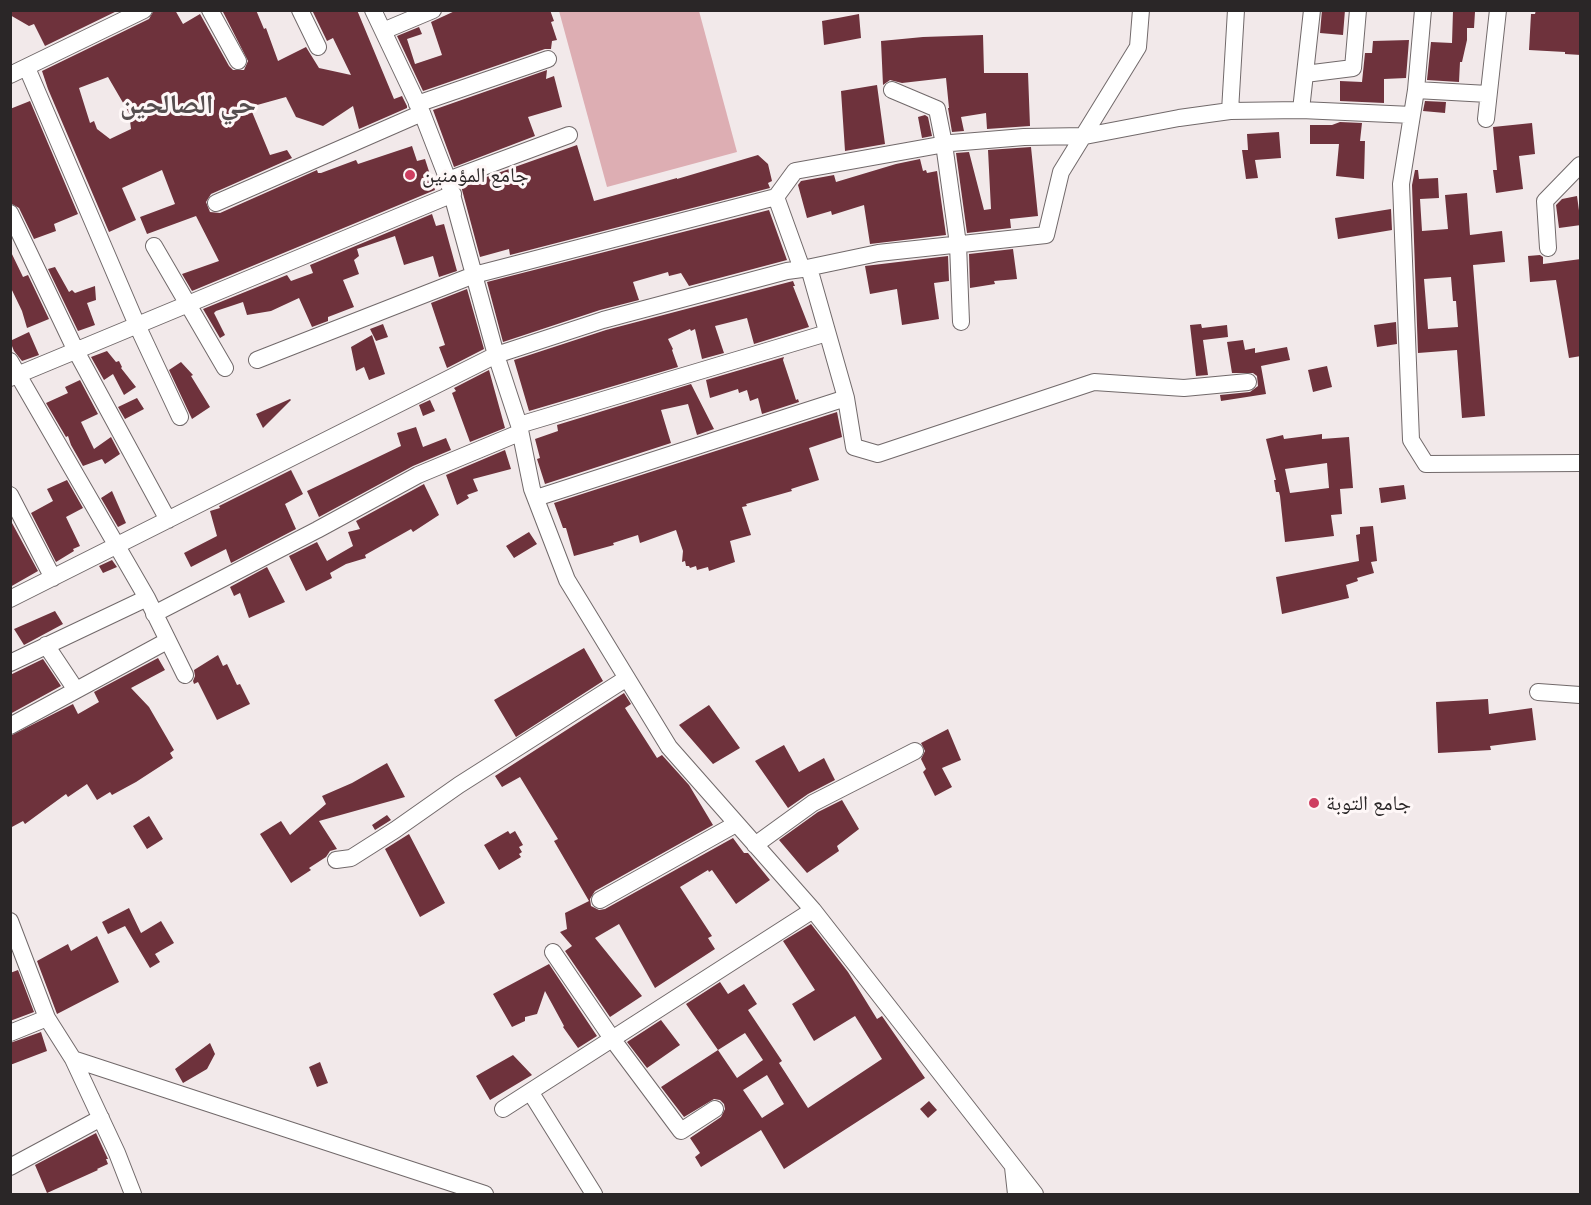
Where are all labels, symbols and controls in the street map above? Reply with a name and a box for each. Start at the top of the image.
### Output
district label: حي الصالحين [120,88,256,120]
place label: جامع المؤمنين [422,162,529,188]
marker: جامع المؤمنين [403,168,417,182]
place label: جامع التوبة [1326,790,1411,816]
marker: جامع التوبة [1307,796,1321,810]

